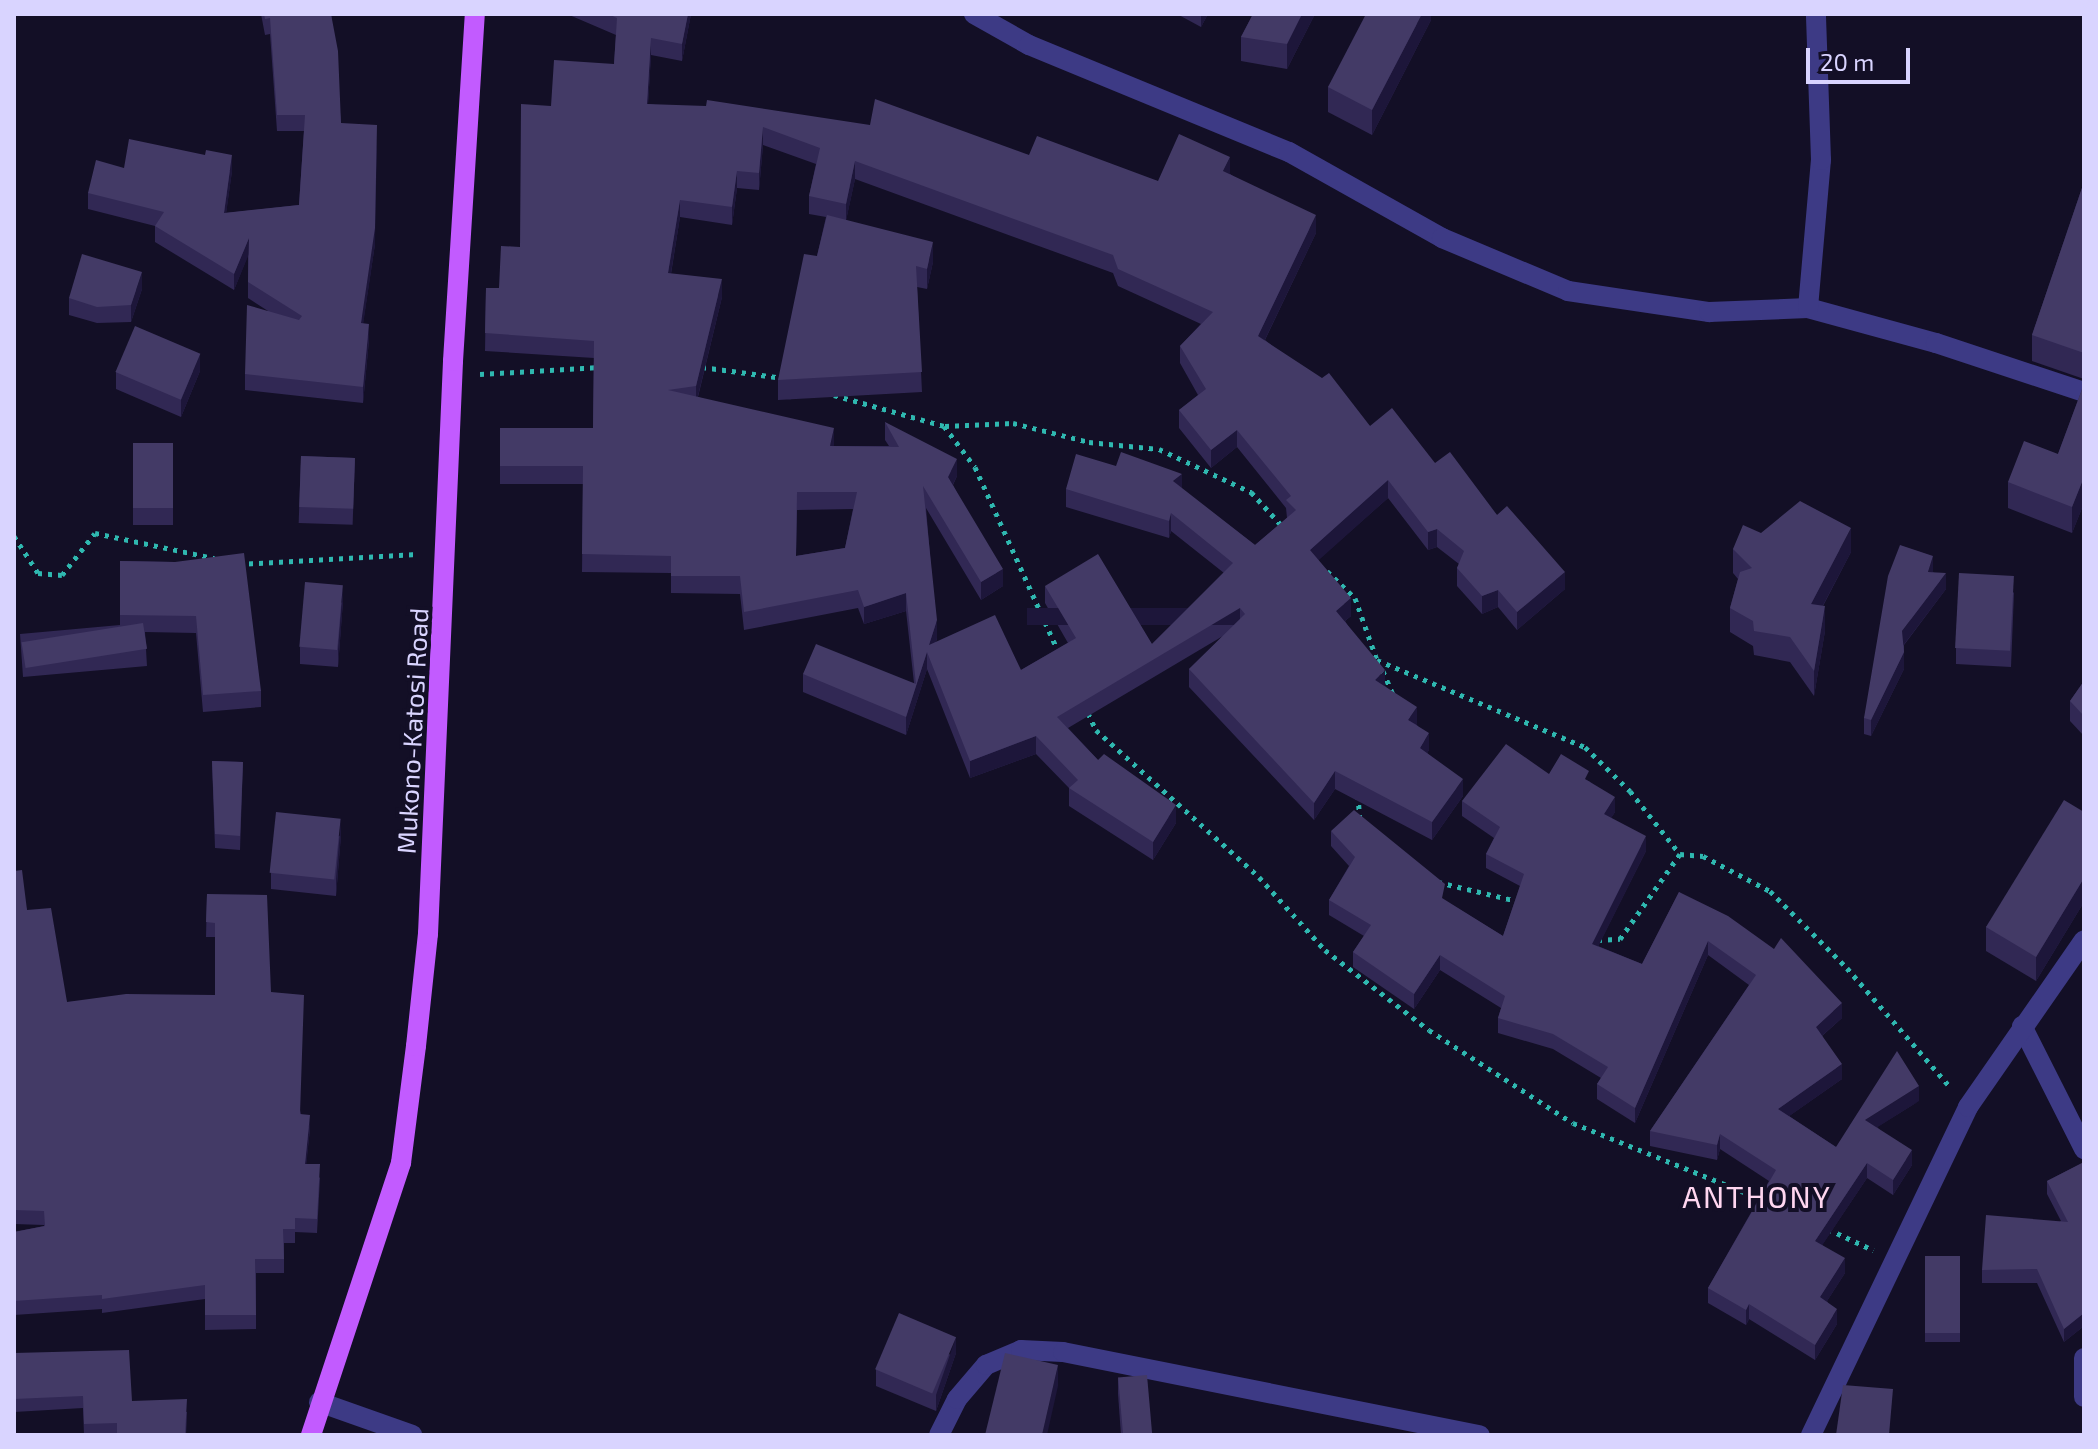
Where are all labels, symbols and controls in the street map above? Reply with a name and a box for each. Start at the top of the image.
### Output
scale bar [1810,32,1914,82]
text: 20 m [1820,47,1874,76]
street label: Mukono-Katosi Road [390,607,434,855]
district label: ANTHONY [1682,1178,1832,1214]

